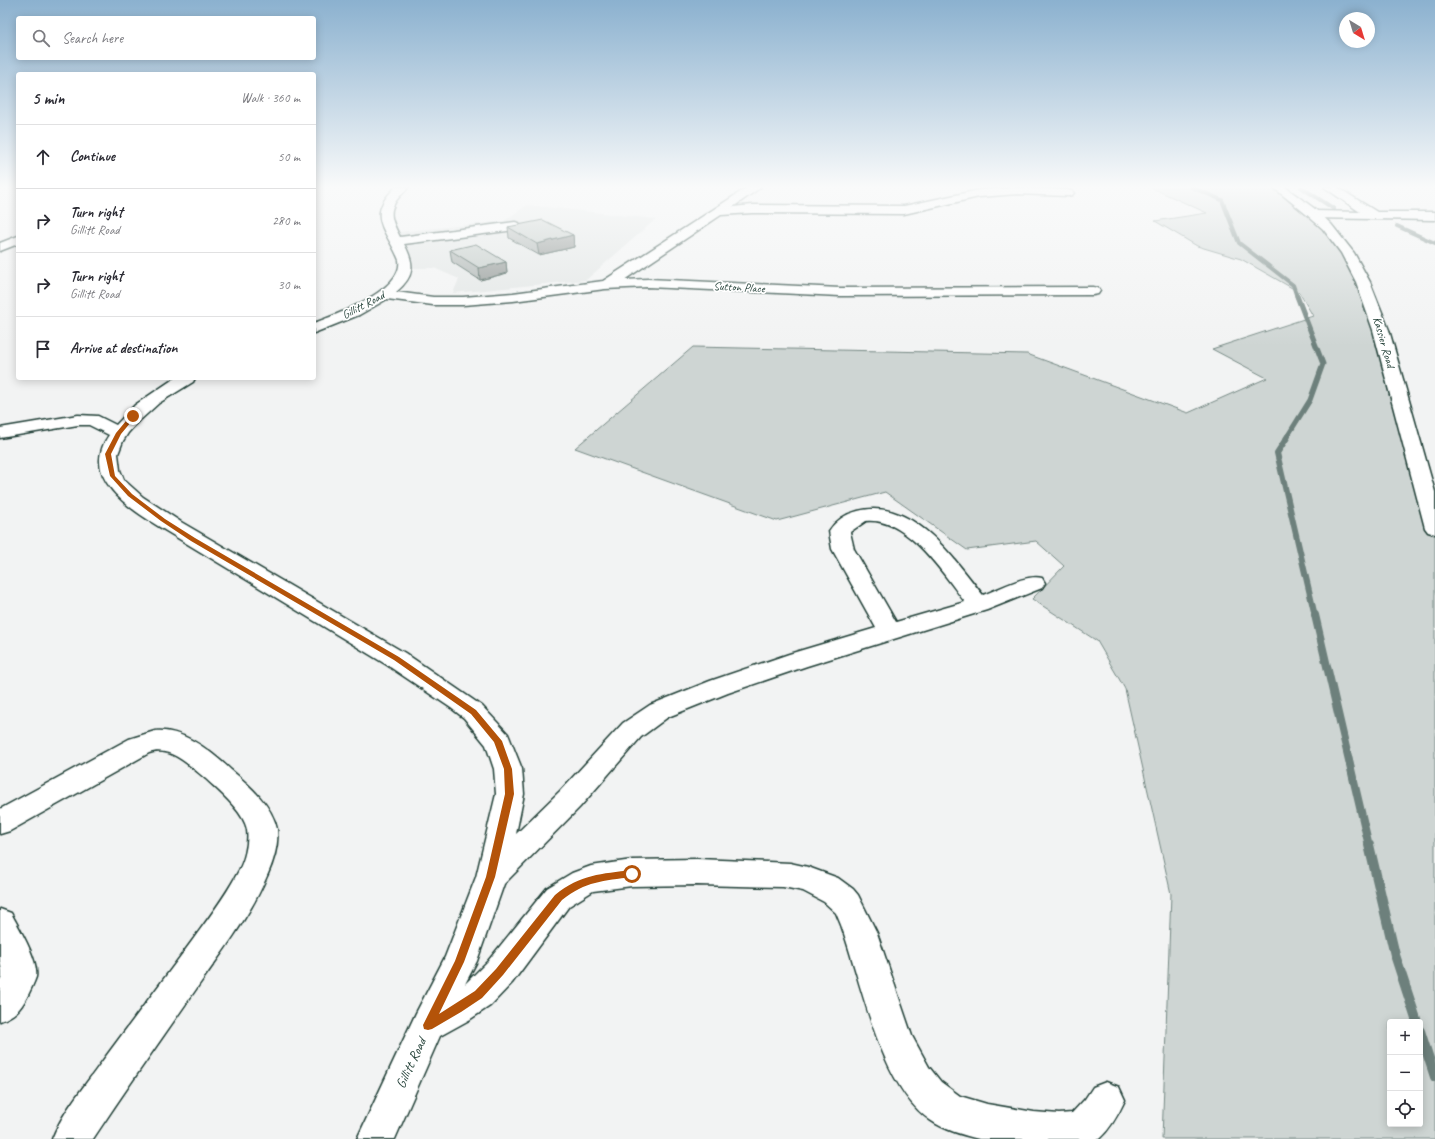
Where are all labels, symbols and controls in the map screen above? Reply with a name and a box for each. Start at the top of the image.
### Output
north arrow [1339,12,1375,48]
search box [16,16,316,60]
icon: search [30,27,52,49]
text: Search here [62,29,123,48]
text: 5 min [32,88,64,109]
text: Walk · 360 m [241,90,300,106]
icon: ahead [32,146,54,168]
text: Continue [70,147,115,166]
text: 50 m [278,149,300,165]
text: Turn right [70,203,123,222]
icon: right [32,210,54,232]
text: 280 m [272,213,300,229]
text: Gillitt Road [70,222,120,238]
text: Turn right [70,267,123,286]
icon: right [32,274,54,296]
text: 30 m [278,277,300,293]
street label: Sutton Place [713,278,766,296]
text: Gillitt Road [70,286,120,302]
street label: Gillitt Road [339,286,389,323]
street label: Kassier Road [1369,315,1400,372]
icon: arrive [32,338,54,360]
text: Arrive at destination [70,339,177,358]
route end [124,407,142,425]
route start [623,865,641,883]
map controls [1387,1019,1423,1127]
button: + [1387,1019,1423,1055]
street label: Gillitt Road [392,1033,431,1091]
button: − [1387,1055,1423,1091]
button: locate [1387,1091,1423,1127]

